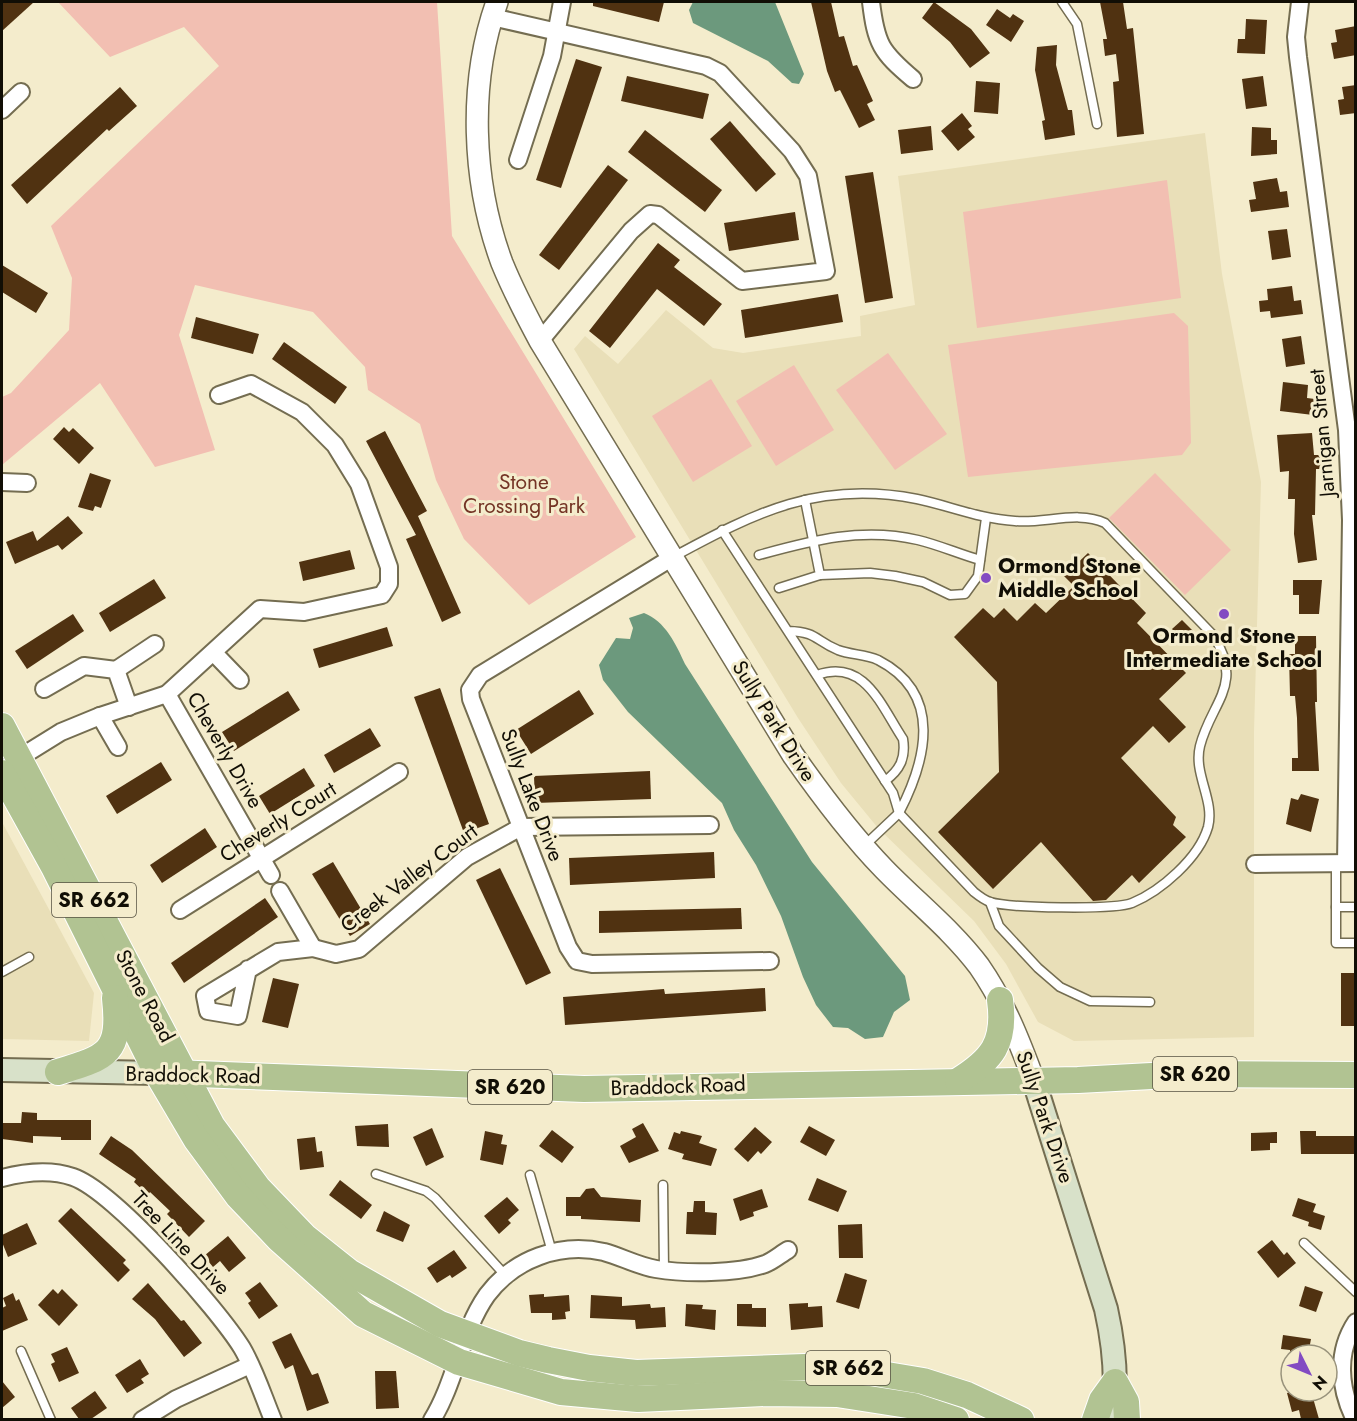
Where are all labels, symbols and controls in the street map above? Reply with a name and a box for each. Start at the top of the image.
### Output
street label: Jarnigan Street [1301,368,1343,501]
park label: Stone Crossing Park [463,467,586,521]
place label: Ormond Stone Middle School [998,551,1141,605]
marker: Ormond Stone Middle School [979,571,993,585]
marker: Ormond Stone Intermediate School [1217,607,1231,621]
place label: Ormond Stone Intermediate School [1126,621,1322,675]
street label: Sully Park Drive [725,654,823,788]
street label: Cheverly Drive [180,686,271,814]
street label: Sully Lake Drive [493,724,571,866]
street label: Cheverly Court [214,774,342,870]
street label: Creek Valley Court [334,816,484,940]
road number: SR 662 [52,883,136,917]
street label: Stone Road [108,944,182,1048]
street label: Sully Park Drive [1008,1047,1082,1187]
road number: SR 620 [1153,1057,1237,1091]
street label: Braddock Road [125,1059,261,1091]
street label: Braddock Road [610,1069,746,1103]
road number: SR 620 [468,1070,552,1104]
street label: Tree Line Drive [125,1184,237,1302]
north arrow [1279,1343,1339,1403]
road number: SR 662 [806,1351,890,1385]
text: N [1307,1370,1332,1395]

